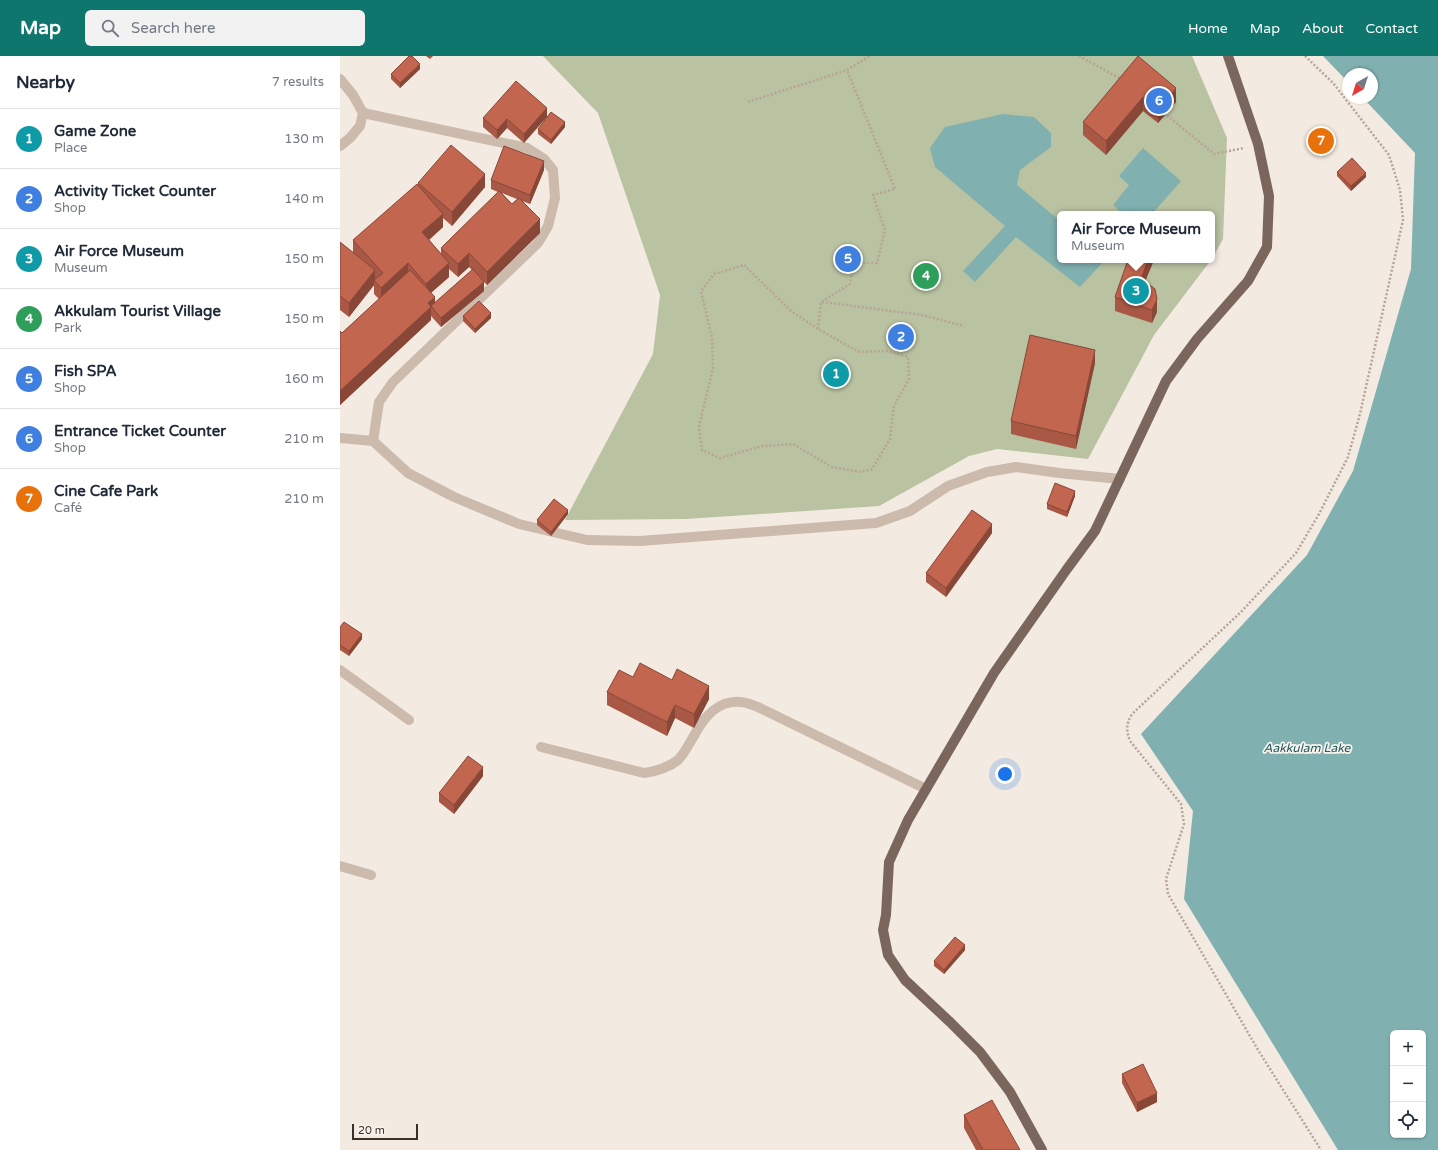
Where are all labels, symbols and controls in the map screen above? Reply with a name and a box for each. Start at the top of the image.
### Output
search box [85,10,365,46]
text: Map [20,17,61,39]
icon: search [99,17,121,39]
text: Search here [131,19,215,37]
text: Home [1188,20,1228,37]
text: Map [1250,20,1280,37]
text: About [1302,20,1344,37]
text: Contact [1366,20,1418,37]
north arrow [1342,68,1378,104]
text: Nearby [16,72,75,93]
text: 7 results [272,74,324,90]
pin: 6 [1146,86,1172,116]
text: Game Zone [54,122,136,140]
pin: 7 [1308,126,1334,156]
text: 1 [25,131,33,147]
text: 130 m [284,131,324,147]
text: Place [54,140,87,156]
text: Activity Ticket Counter [54,182,216,200]
text: 2 [25,191,33,207]
text: 140 m [284,191,324,207]
text: Shop [54,200,86,216]
popup [1057,211,1215,263]
text: Air Force Museum [1071,220,1201,238]
text: Museum [1071,238,1125,254]
text: Air Force Museum [54,242,184,260]
pin: 5 [835,244,861,274]
text: 3 [25,251,33,267]
text: 150 m [284,251,324,267]
text: Museum [54,260,108,276]
pin: 4 [913,261,939,291]
pin: 3 [1123,276,1149,306]
text: Akkulam Tourist Village [54,302,221,320]
text: 4 [25,311,33,327]
text: 150 m [284,311,324,327]
text: Park [54,320,82,336]
pin: 2 [888,322,914,352]
pin: 1 [823,359,849,389]
text: Fish SPA [54,362,117,380]
text: 5 [25,371,33,387]
text: 160 m [284,371,324,387]
text: Shop [54,380,86,396]
text: Entrance Ticket Counter [54,422,226,440]
text: 6 [25,431,33,447]
text: 210 m [284,431,324,447]
text: Shop [54,440,86,456]
text: Cine Cafe Park [54,482,158,500]
text: 7 [25,491,33,507]
text: 210 m [284,491,324,507]
text: Café [54,500,82,516]
water label: Aakkulam Lake [1264,741,1352,755]
your location [995,764,1015,784]
map controls [1390,1030,1426,1138]
button: + [1390,1030,1426,1066]
button: − [1390,1066,1426,1102]
button: locate [1390,1102,1426,1138]
scale bar [352,1122,418,1141]
text: 20 m [358,1124,385,1137]

